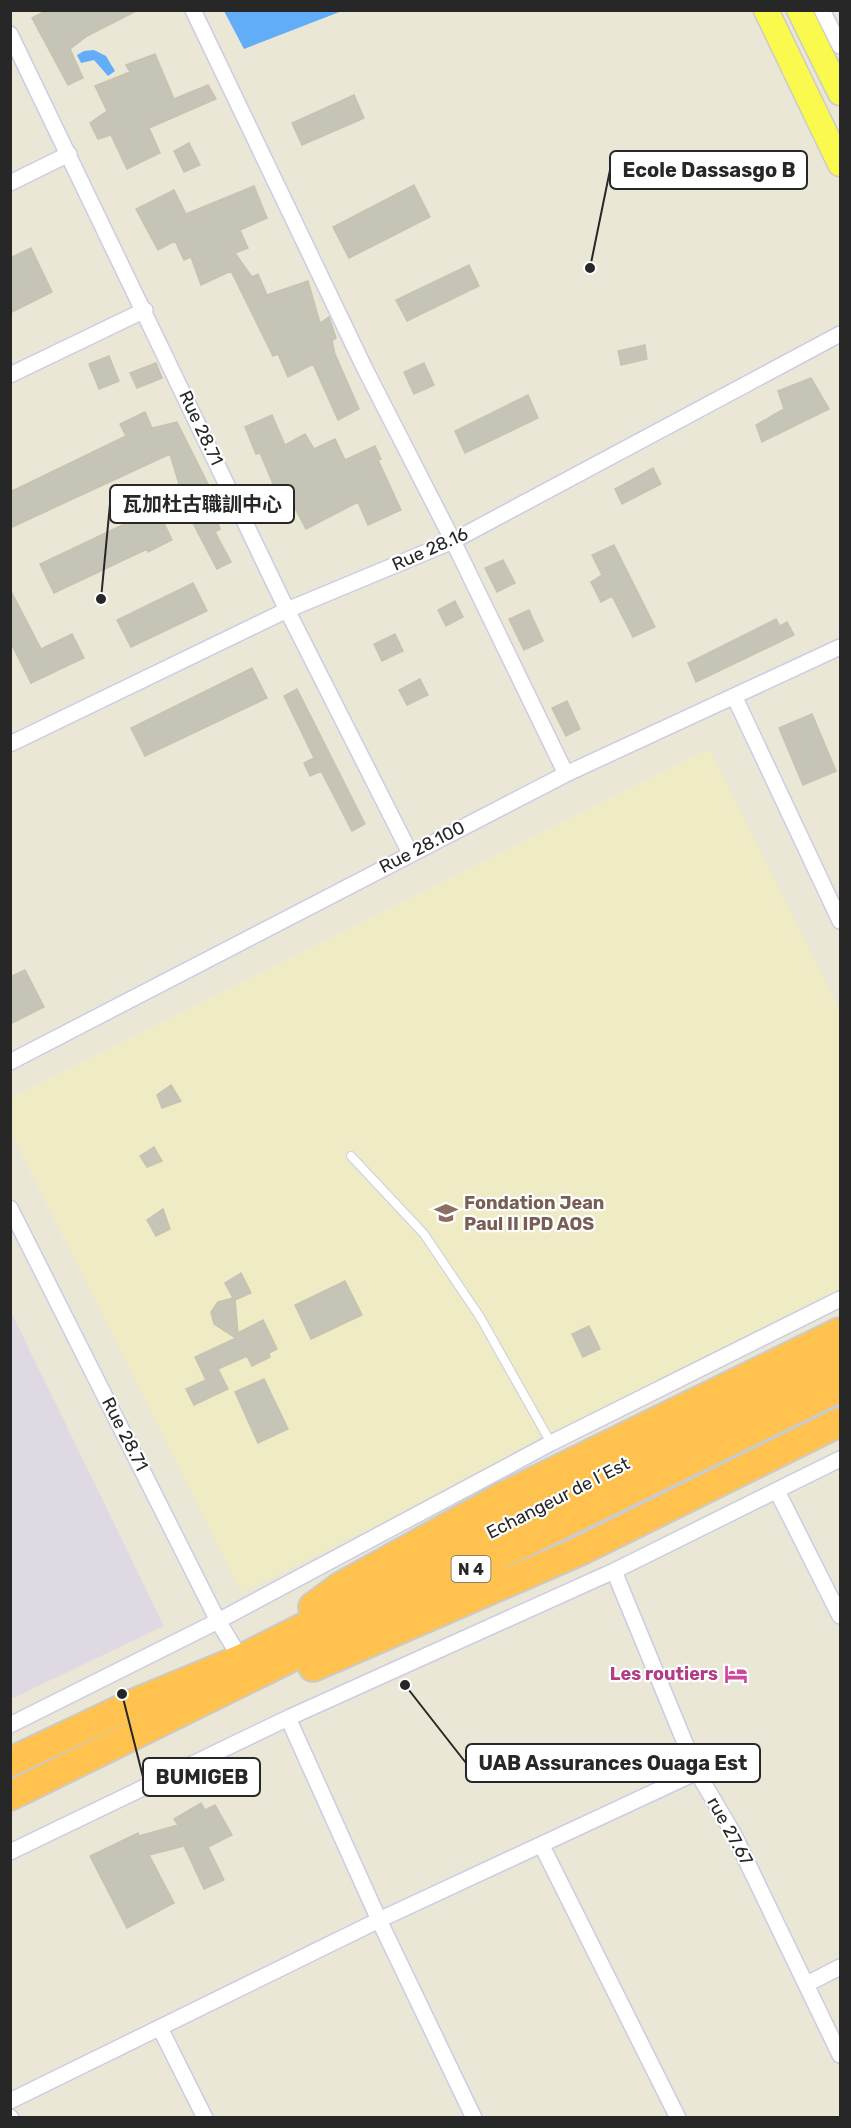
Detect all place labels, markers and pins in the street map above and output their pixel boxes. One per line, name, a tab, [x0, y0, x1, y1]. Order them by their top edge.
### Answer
callout: Ecole Dassasgo B	[610, 151, 807, 189]
callout: 瓦加杜古職訓中心	[110, 485, 294, 523]
place label: Fondation Jean Paul II IPD AOS	[464, 1192, 604, 1235]
school or university icon: Fondation Jean Paul II IPD AOS	[433, 1200, 459, 1226]
hotel icon: Les routiers	[723, 1661, 749, 1687]
place label: Les routiers	[610, 1663, 718, 1685]
callout: UAB Assurances Ouaga Est	[466, 1744, 760, 1782]
callout: BUMIGEB	[143, 1758, 260, 1796]

